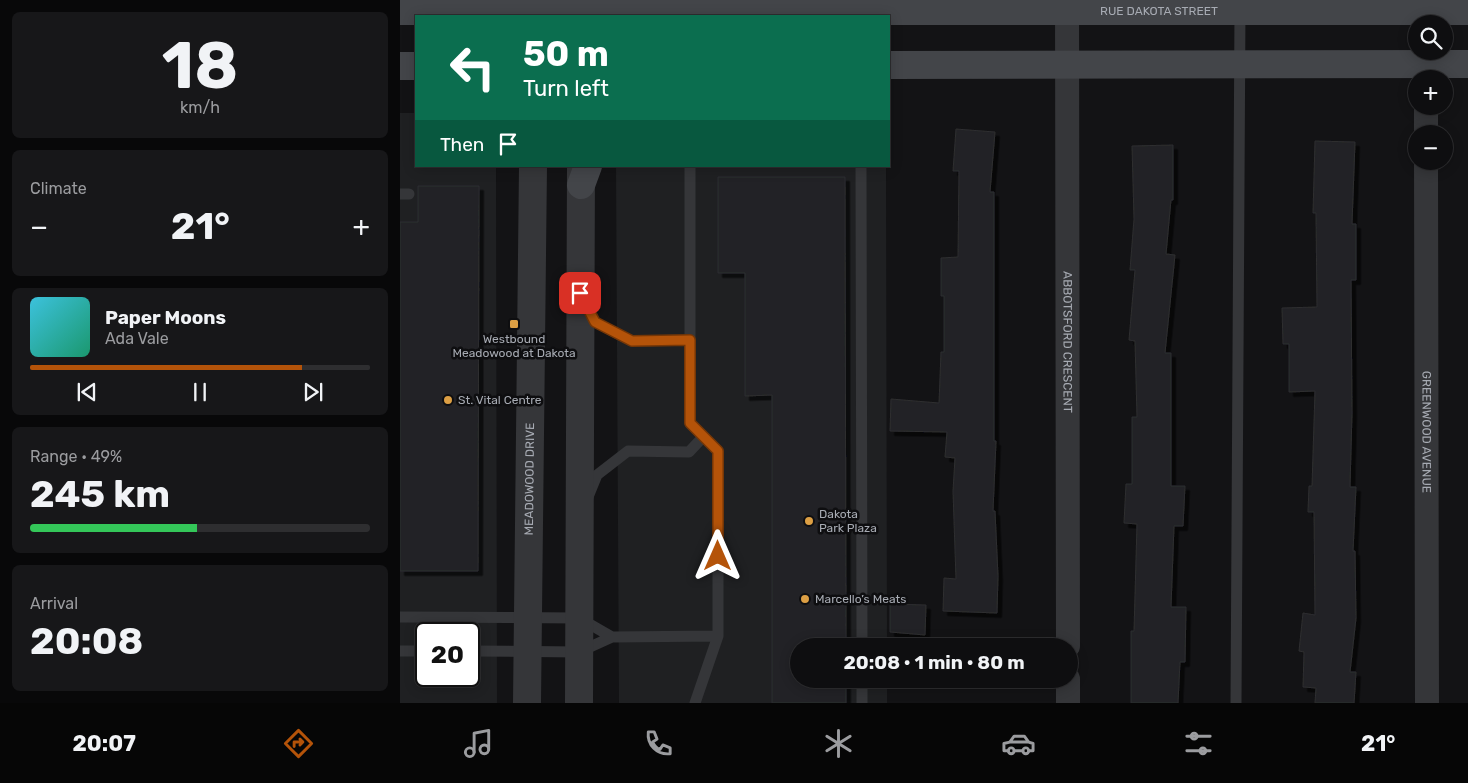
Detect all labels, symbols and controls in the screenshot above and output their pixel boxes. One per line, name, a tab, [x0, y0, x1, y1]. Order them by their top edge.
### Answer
street label: RUE DAKOTA STREET	[1100, 4, 1218, 18]
map controls	[1408, 15, 1453, 170]
button: search	[1408, 15, 1453, 60]
text: 18	[162, 27, 238, 104]
text: 50 m	[523, 33, 609, 75]
icon: left	[440, 35, 505, 100]
button: +	[1408, 70, 1453, 115]
text: Turn left	[523, 75, 609, 102]
text: km/h	[180, 98, 220, 117]
button: −	[1408, 125, 1453, 170]
icon: arrive	[494, 130, 522, 158]
text: Then	[440, 133, 484, 156]
text: Climate	[30, 179, 87, 198]
text: 21°	[171, 203, 230, 249]
text: −	[30, 210, 48, 243]
text: +	[353, 210, 370, 243]
street label: ABBOTSFORD CRESCENT	[1060, 271, 1075, 413]
pin	[559, 272, 601, 314]
icon: arrive	[566, 279, 594, 307]
text: Paper Moons	[105, 306, 226, 329]
marker: Westbound Meadowood at Dakota	[508, 318, 520, 330]
text: Ada Vale	[105, 329, 169, 348]
place label: Westbound Meadowood at Dakota	[452, 332, 576, 360]
street label: GREENWOOD AVENUE	[1419, 371, 1434, 493]
icon: previous	[73, 378, 101, 406]
icon: pause	[186, 378, 214, 406]
icon: next	[299, 378, 327, 406]
place label: St. Vital Centre	[458, 393, 542, 407]
marker: St. Vital Centre	[442, 394, 454, 406]
street label: MEADOWOOD DRIVE	[522, 423, 537, 535]
text: Range · 49%	[30, 447, 122, 466]
text: 245 km	[30, 471, 170, 517]
place label: Dakota Park Plaza	[819, 507, 877, 535]
marker: Dakota Park Plaza	[803, 515, 815, 527]
position arrow	[691, 529, 743, 581]
place label: Marcello’s Meats	[815, 592, 906, 606]
marker: Marcello’s Meats	[799, 593, 811, 605]
text: Arrival	[30, 594, 78, 613]
text: 20:08	[30, 618, 143, 664]
speed limit sign: 20	[415, 622, 480, 687]
text: 20:08 · 1 min · 80 m	[843, 651, 1025, 674]
icon: directions	[281, 726, 316, 761]
icon: music	[461, 726, 496, 761]
icon: phone	[641, 726, 676, 761]
icon: climate	[821, 726, 856, 761]
icon: car	[1001, 726, 1036, 761]
icon: filters	[1181, 726, 1216, 761]
text: 20:07	[73, 730, 136, 757]
text: 21°	[1361, 730, 1395, 757]

